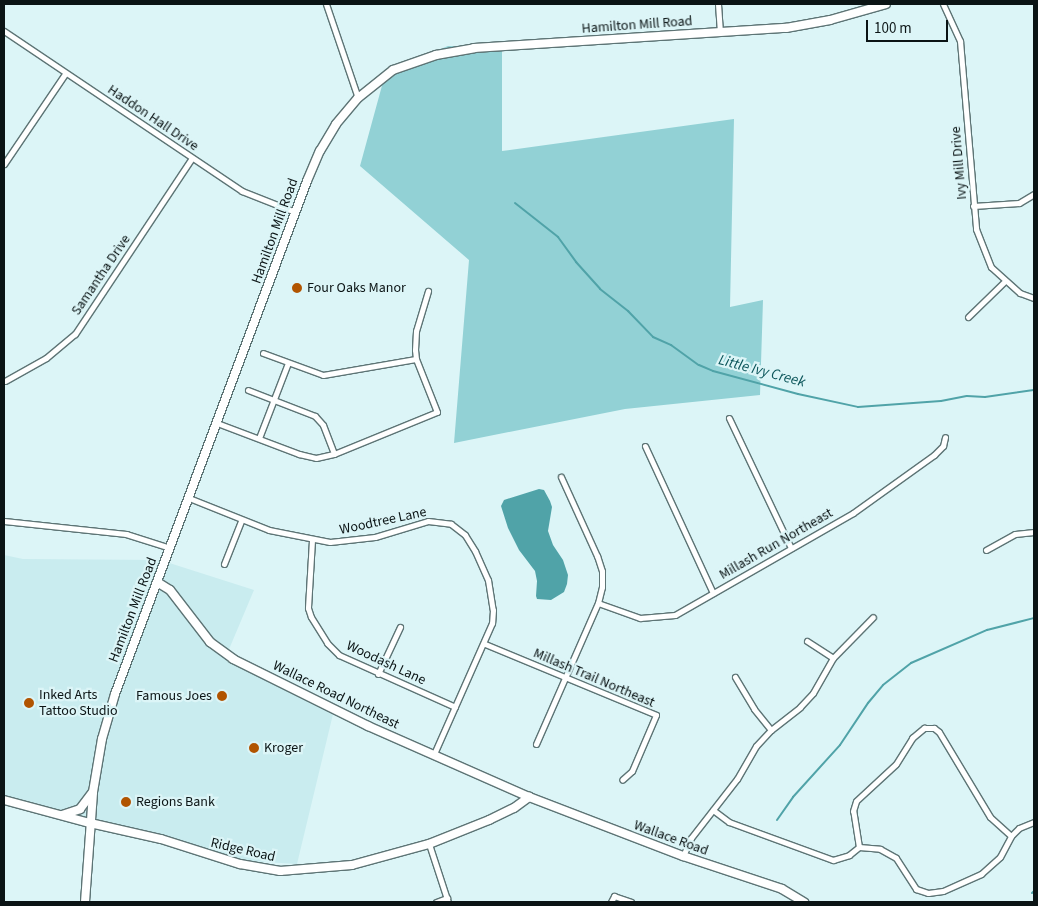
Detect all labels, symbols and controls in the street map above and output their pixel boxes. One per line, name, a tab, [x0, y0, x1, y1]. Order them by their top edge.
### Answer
scale bar	[868, 10, 950, 42]
street label: Hamilton Mill Road	[581, 13, 693, 37]
text: 100 m	[874, 18, 912, 39]
street label: Haddon Hall Drive	[104, 81, 202, 155]
street label: Ivy Mill Drive	[947, 126, 971, 200]
street label: Hamilton Mill Road	[248, 176, 302, 286]
street label: Samantha Drive	[68, 232, 134, 318]
place label: Four Oaks Manor	[307, 280, 406, 296]
marker: Four Oaks Manor	[291, 282, 303, 294]
water label: Little Ivy Creek	[717, 351, 807, 391]
street label: Woodtree Lane	[338, 504, 428, 538]
street label: Millash Run Northeast	[716, 505, 836, 583]
street label: Hamilton Mill Road	[105, 555, 161, 665]
street label: Woodash Lane	[344, 637, 428, 689]
street label: Millash Trail Northeast	[531, 645, 657, 711]
street label: Wallace Road Northeast	[270, 657, 402, 733]
place label: Inked Arts Tattoo Studio	[39, 687, 118, 720]
place label: Famous Joes	[136, 688, 212, 704]
marker: Famous Joes	[216, 690, 228, 702]
marker: Inked Arts Tattoo Studio	[23, 697, 35, 709]
place label: Kroger	[264, 740, 303, 756]
marker: Kroger	[248, 742, 260, 754]
place label: Regions Bank	[136, 794, 215, 810]
marker: Regions Bank	[120, 796, 132, 808]
street label: Wallace Road	[632, 817, 710, 859]
street label: Ridge Road	[209, 834, 277, 866]

